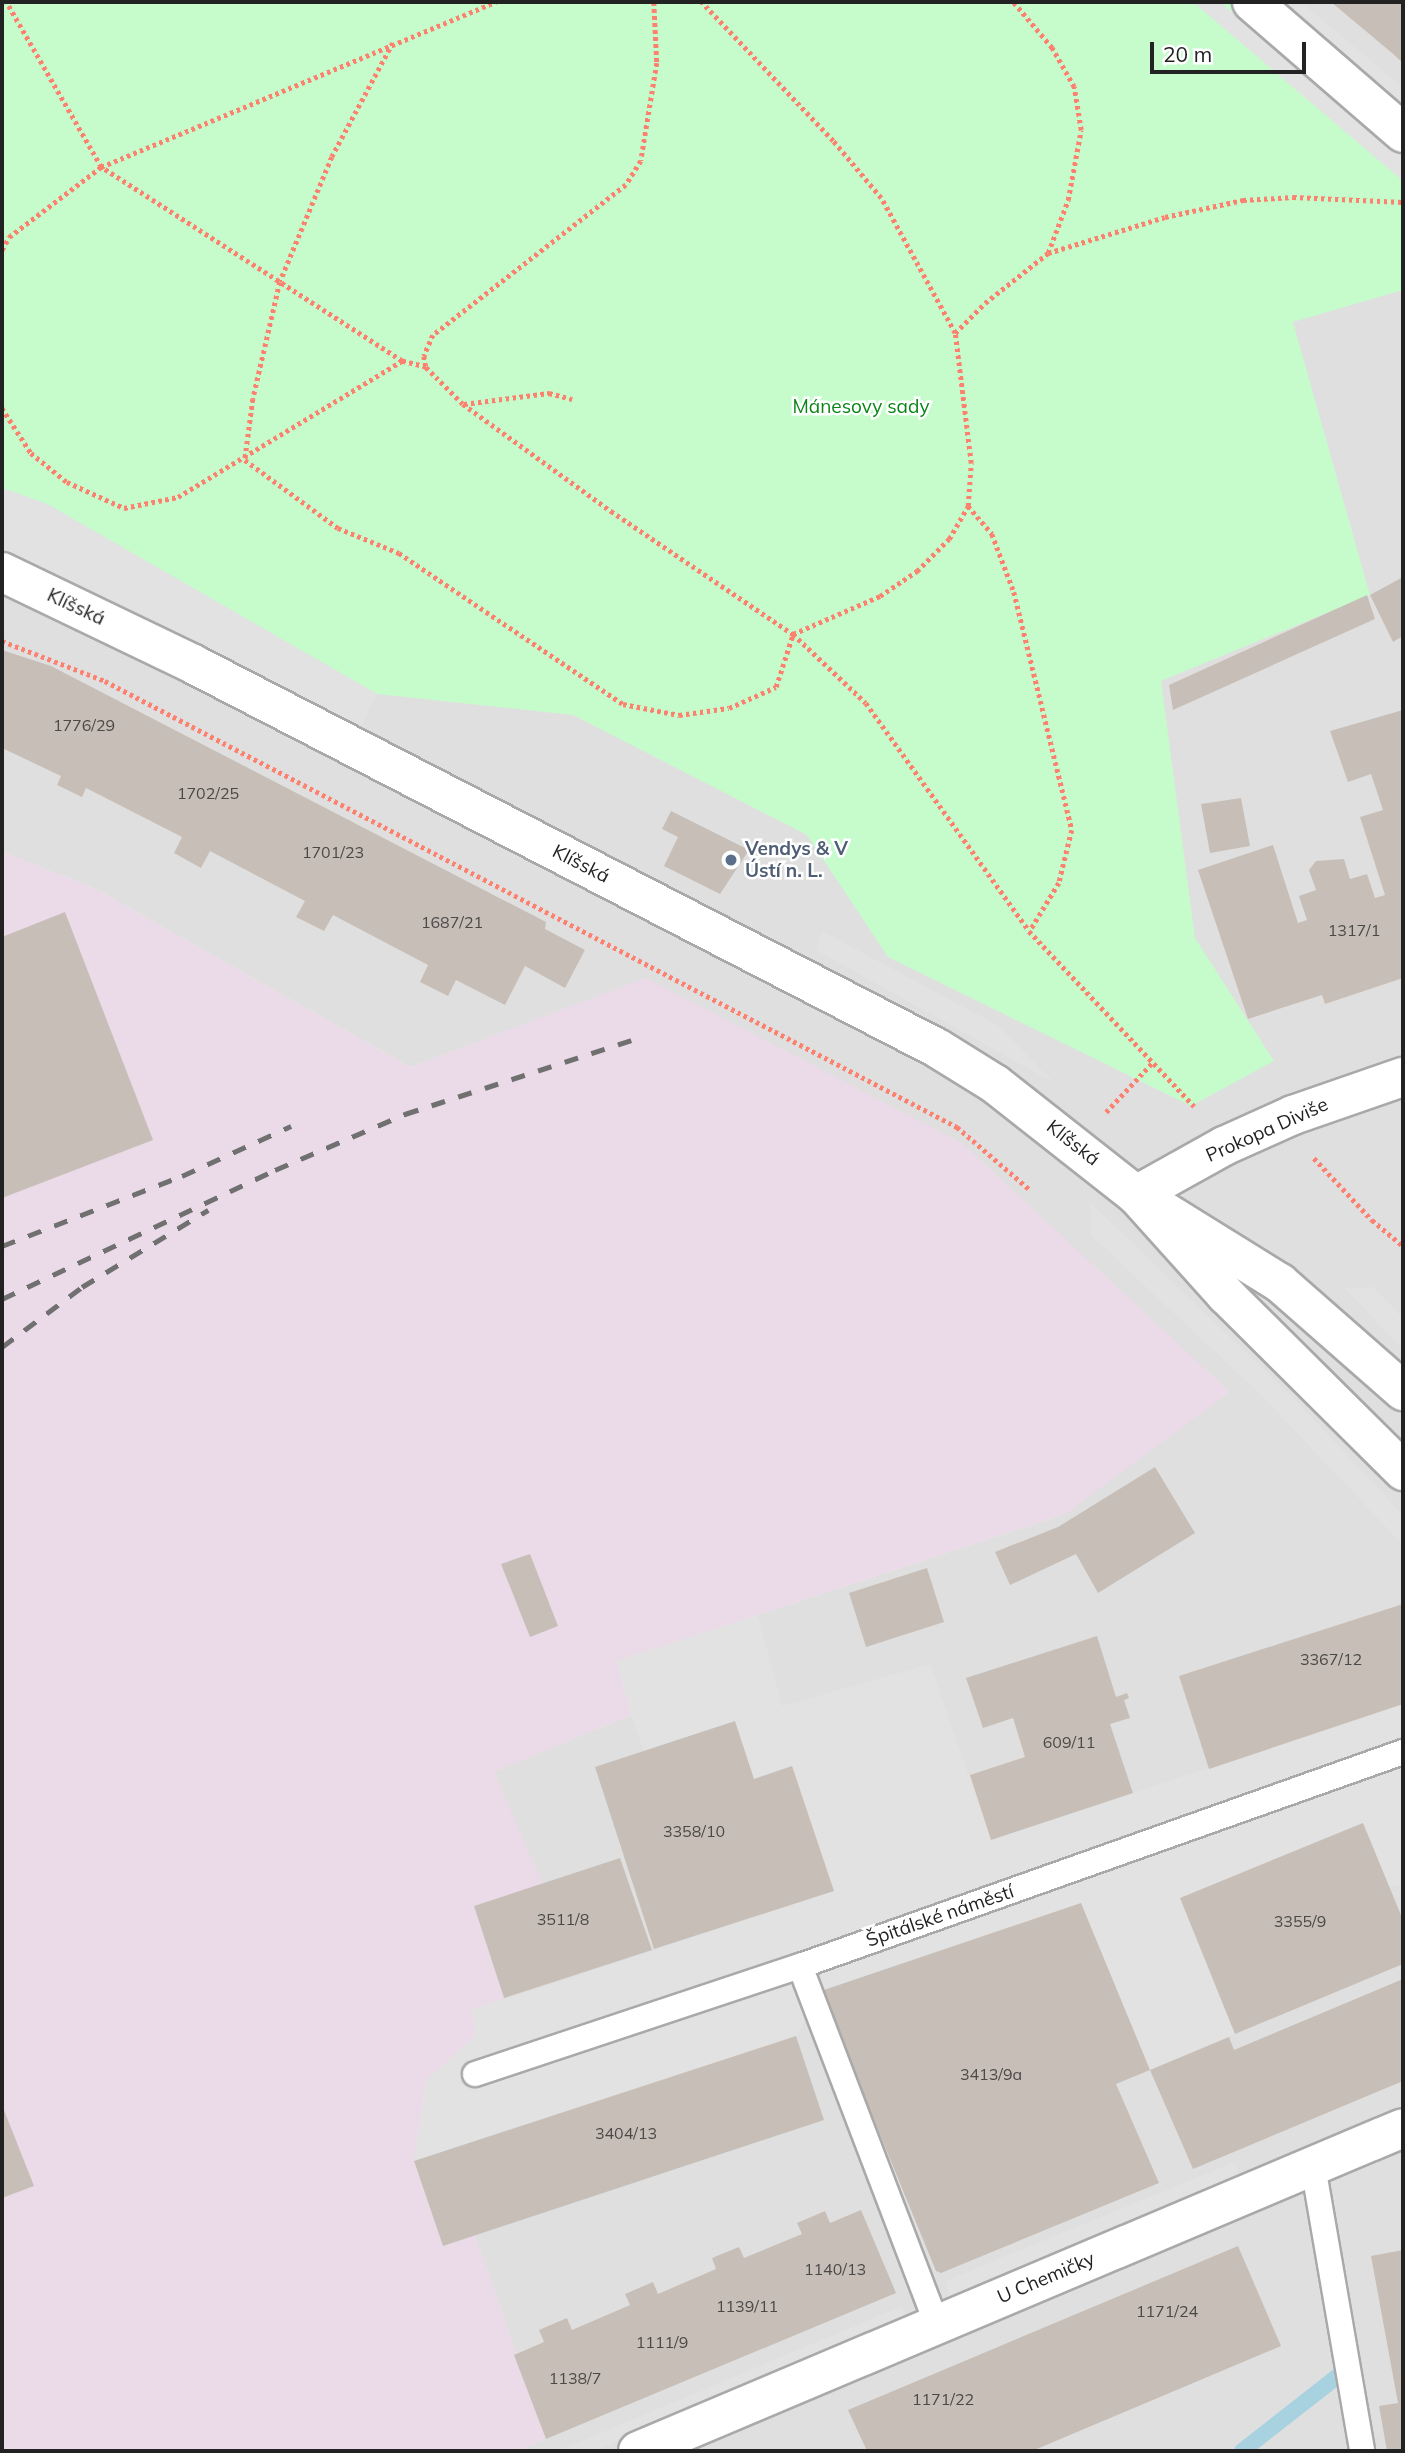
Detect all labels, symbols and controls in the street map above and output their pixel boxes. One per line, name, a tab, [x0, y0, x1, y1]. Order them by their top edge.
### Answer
scale bar	[1153, 28, 1309, 72]
text: 20 m	[1163, 41, 1212, 67]
park label: Mánesovy sady	[793, 396, 929, 418]
street label: Klíšská	[43, 584, 109, 630]
house number: 1776/29	[53, 715, 115, 735]
house number: 1702/25	[177, 783, 239, 803]
place label: Vendys & V Ústí n. L.	[745, 838, 848, 882]
street label: Klíšská	[549, 840, 613, 888]
house number: 1701/23	[302, 842, 364, 862]
marker: Vendys & V Ústí n. L.	[723, 852, 739, 868]
house number: 1687/21	[421, 912, 483, 932]
house number: 1317/1	[1328, 920, 1380, 940]
street label: Prokopa Diviše	[1203, 1093, 1331, 1167]
street label: Klíšská	[1042, 1115, 1104, 1171]
house number: 3367/12	[1300, 1649, 1362, 1669]
house number: 609/11	[1043, 1732, 1095, 1752]
house number: 3358/10	[663, 1821, 725, 1841]
street label: Špitálské náměstí	[863, 1880, 1017, 1952]
house number: 3511/8	[537, 1909, 589, 1929]
house number: 3355/9	[1274, 1911, 1326, 1931]
house number: 3413/9a	[960, 2064, 1022, 2084]
house number: 3404/13	[595, 2123, 657, 2143]
street label: U Chemičky	[994, 2247, 1098, 2309]
house number: 1140/13	[804, 2259, 866, 2279]
house number: 1139/11	[716, 2296, 778, 2316]
house number: 1171/24	[1136, 2301, 1198, 2321]
house number: 1111/9	[636, 2332, 688, 2352]
house number: 1138/7	[549, 2368, 601, 2388]
house number: 1171/22	[912, 2389, 974, 2409]

